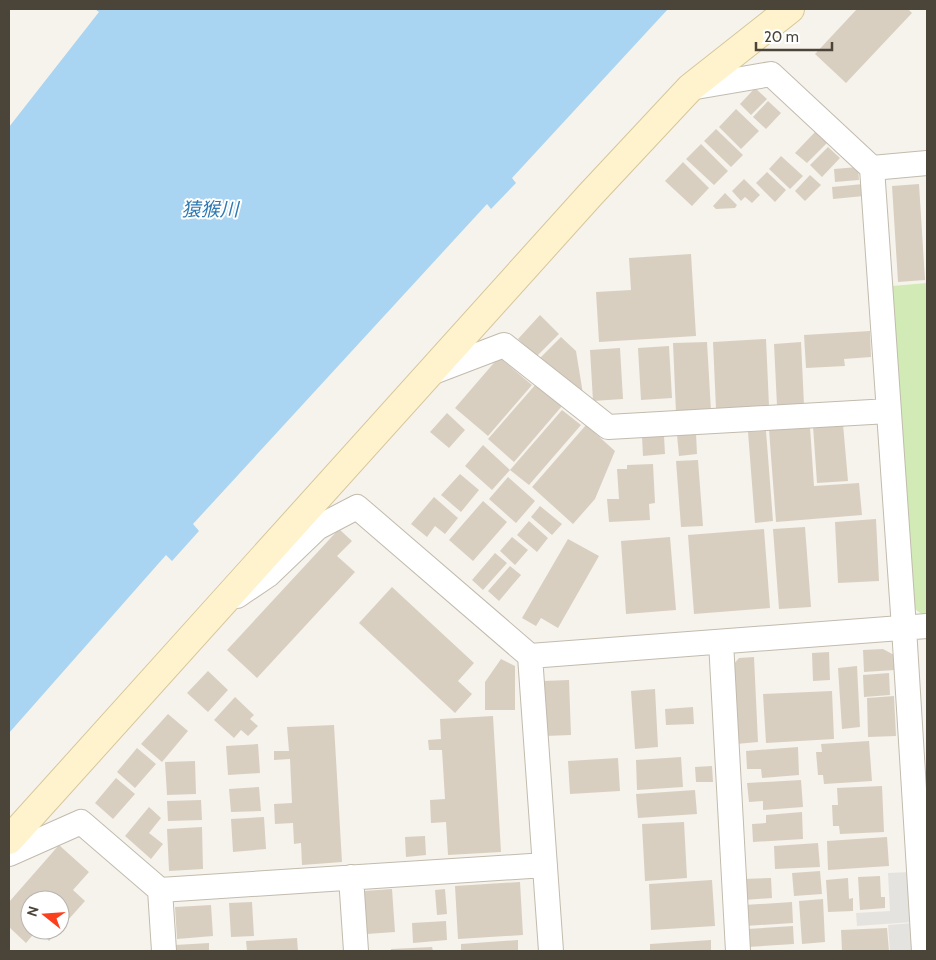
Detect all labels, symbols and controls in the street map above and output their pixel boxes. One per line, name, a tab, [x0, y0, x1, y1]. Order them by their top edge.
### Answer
scale bar	[756, 20, 832, 52]
text: 20 m	[764, 28, 799, 46]
water label: 猿猴川	[181, 198, 240, 221]
north arrow	[20, 890, 70, 940]
text: N	[23, 904, 43, 919]

